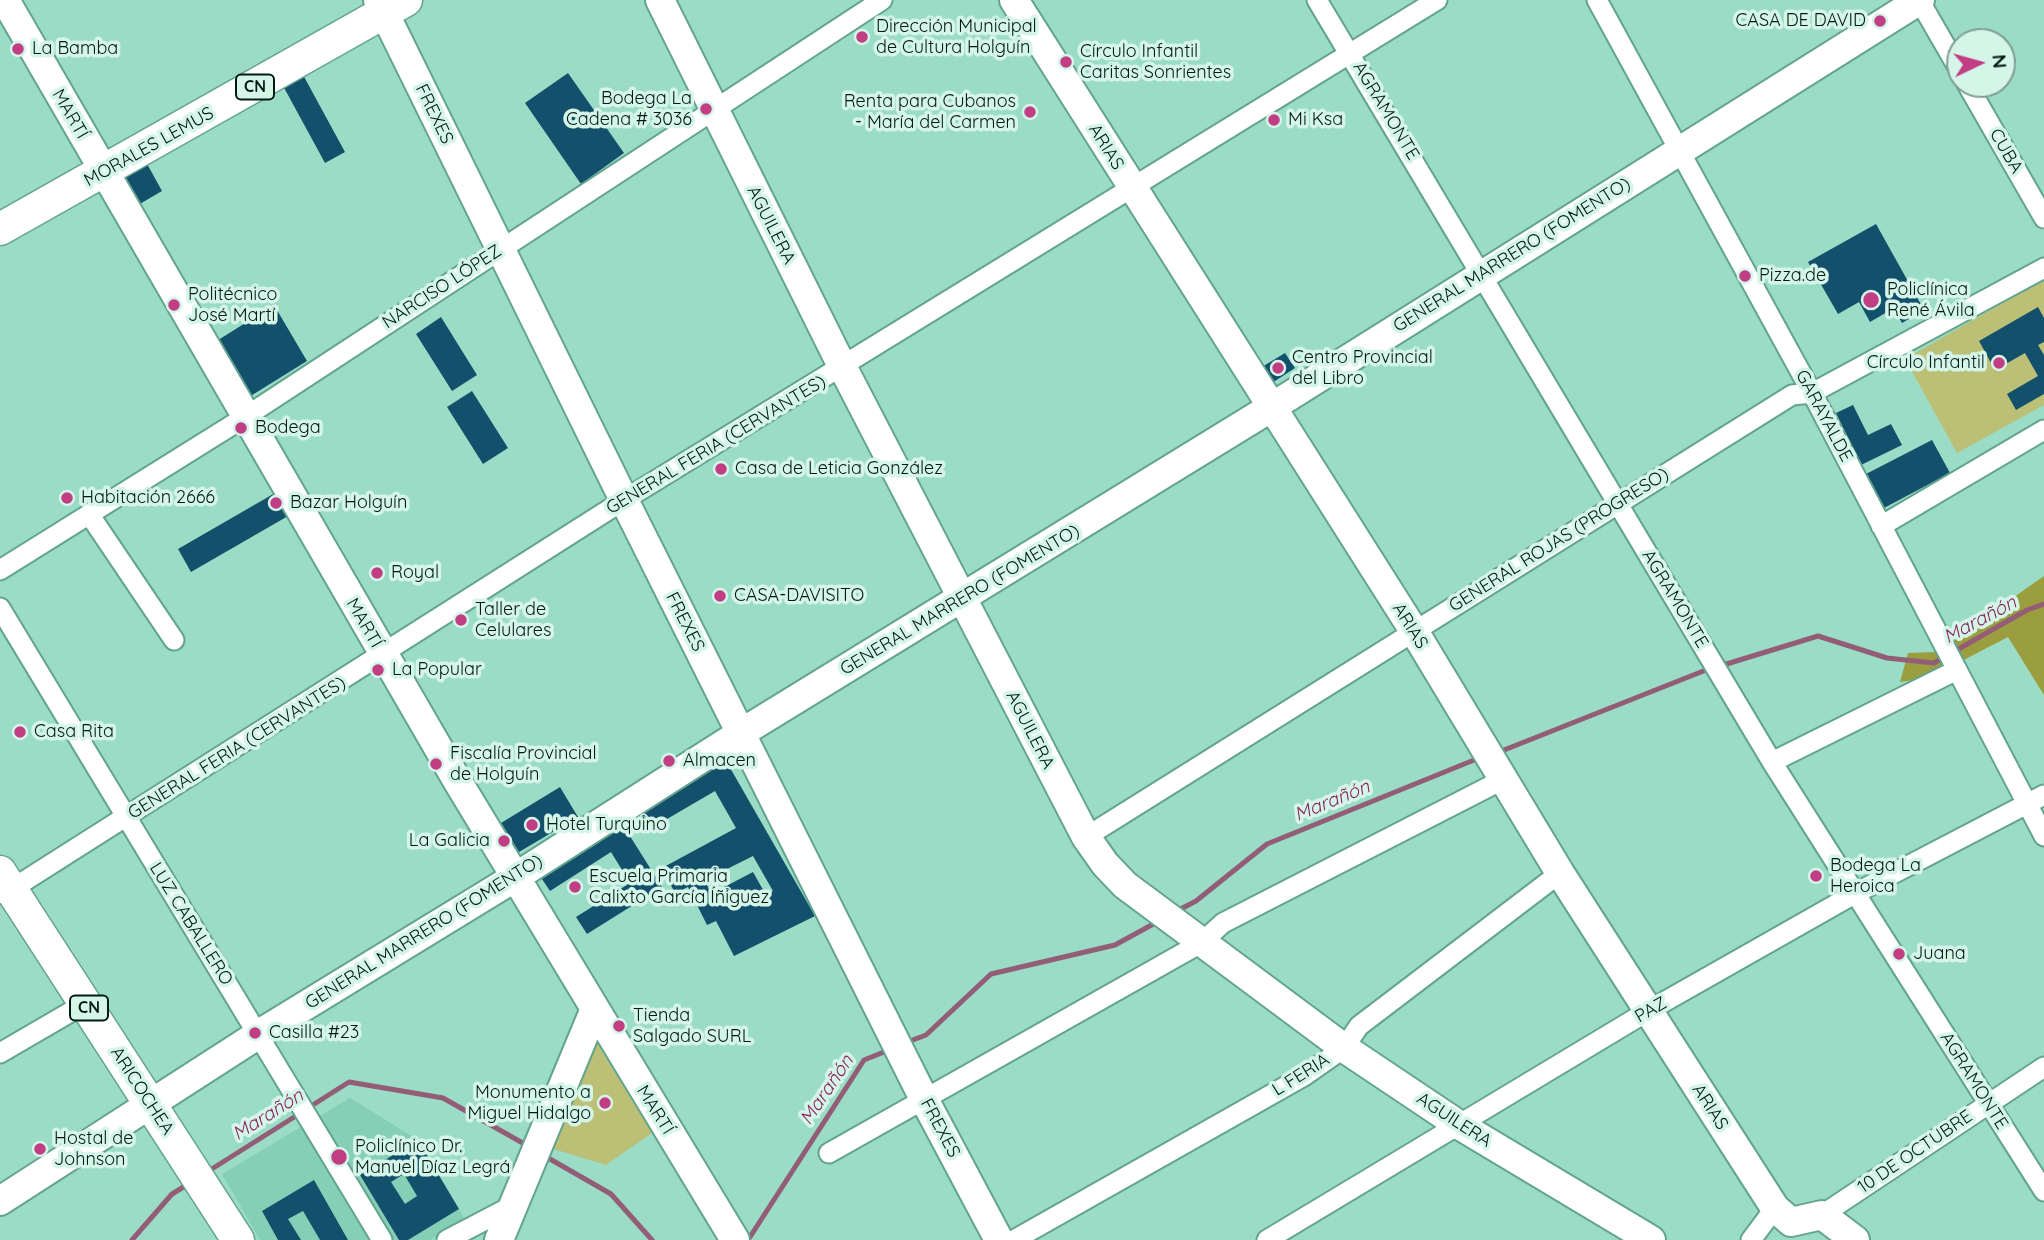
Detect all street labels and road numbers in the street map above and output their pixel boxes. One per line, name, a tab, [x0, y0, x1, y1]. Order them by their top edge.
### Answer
street label: AGRAMONTE	[1348, 58, 1424, 164]
road number: CN	[236, 74, 274, 100]
street label: FREXES	[410, 81, 458, 147]
street label: MARTÍ	[47, 85, 93, 143]
street label: MORALES LEMUS	[81, 102, 217, 192]
street label: ARIAS	[1084, 120, 1128, 174]
street label: CUBA	[1985, 125, 2027, 177]
street label: GENERAL MARRERO (FOMENTO)	[1389, 173, 1635, 337]
street label: AGUILERA	[742, 182, 800, 268]
street label: NARCISO LÓPEZ	[378, 240, 506, 334]
street label: GARAYALDE	[1791, 366, 1857, 466]
street label: GENERAL FERIA (CERVANTES)	[602, 371, 830, 519]
street label: GENERAL ROJAS (PROGRESO)	[1445, 463, 1673, 617]
street label: GENERAL MARRERO (FOMENTO)	[836, 520, 1084, 680]
street label: AGRAMONTE	[1637, 546, 1713, 652]
street label: FREXES	[661, 589, 709, 655]
street label: MARTÍ	[341, 594, 387, 652]
street label: ARIAS	[1388, 599, 1432, 653]
street label: GENERAL FERIA (CERVANTES)	[124, 672, 350, 824]
street label: AGUILERA	[1001, 687, 1059, 773]
street label: GENERAL MARRERO (FOMENTO)	[301, 850, 547, 1014]
street label: LUZ CABALLERO	[145, 859, 237, 989]
street label: PAZ	[1631, 992, 1671, 1028]
road number: CN	[70, 996, 108, 1020]
street label: AGRAMONTE	[1936, 1028, 2012, 1134]
street label: ARICOCHEA	[106, 1043, 178, 1139]
street label: L FERIA	[1269, 1049, 1333, 1101]
street label: ARIAS	[1687, 1080, 1733, 1134]
street label: MARTÍ	[632, 1082, 678, 1138]
street label: AGUILERA	[1413, 1088, 1495, 1152]
street label: FREXES	[916, 1095, 964, 1161]
street label: 10 DE OCTUBRE	[1854, 1106, 1976, 1198]

